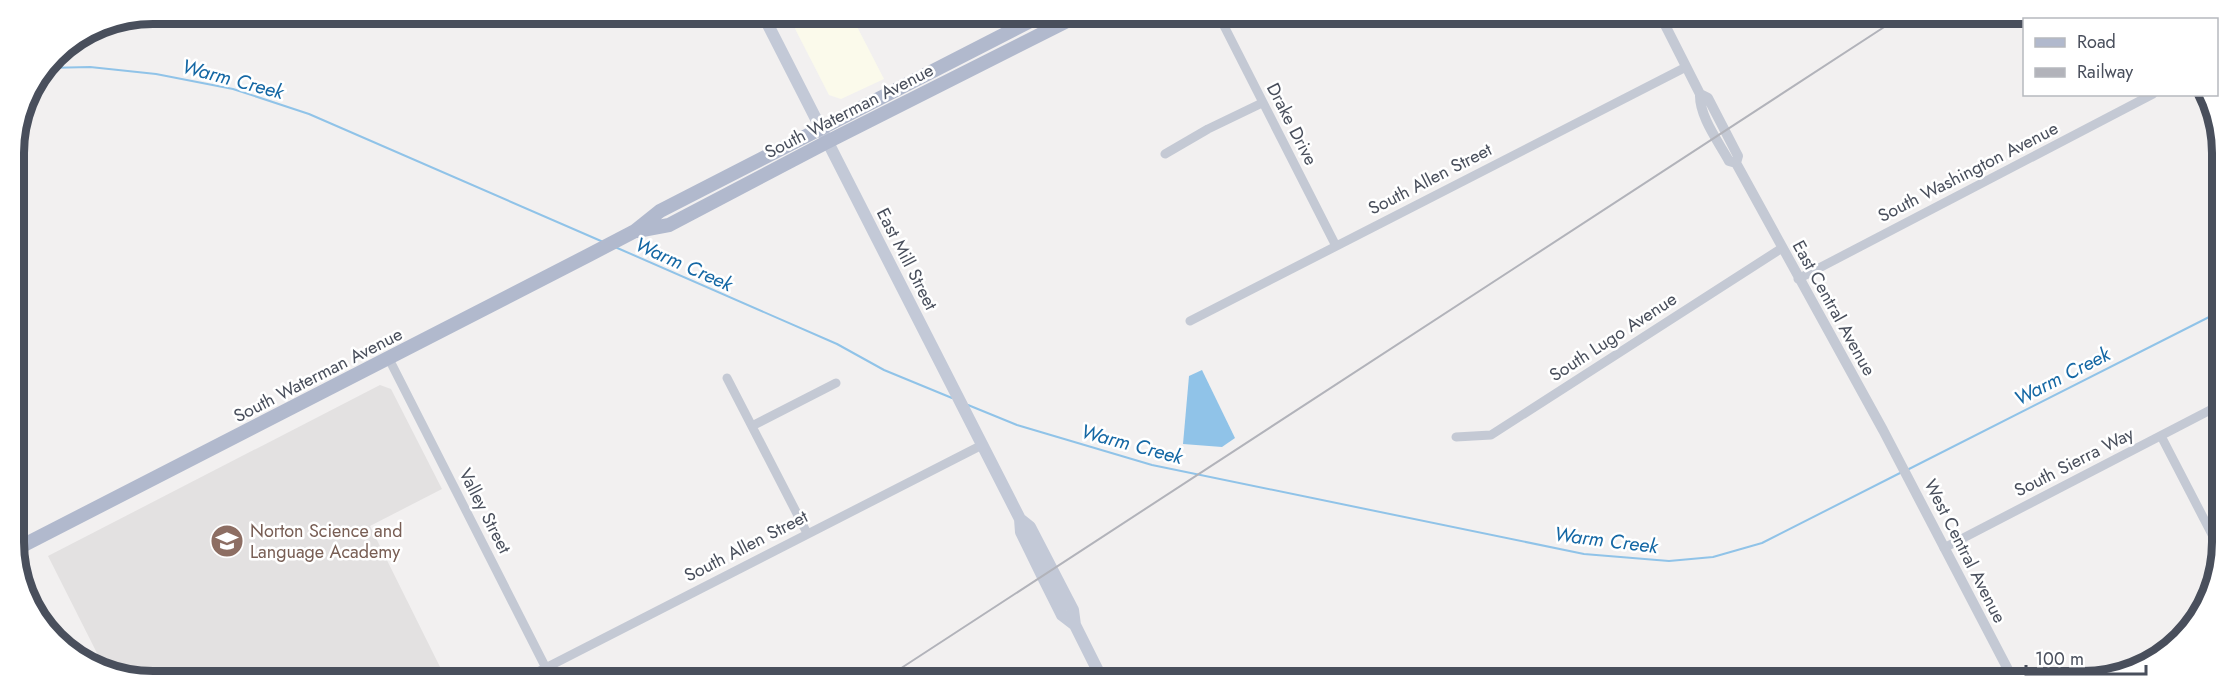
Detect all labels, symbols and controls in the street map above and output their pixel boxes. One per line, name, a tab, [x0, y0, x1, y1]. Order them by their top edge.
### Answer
legend	[2023, 18, 2218, 96]
text: Road	[2077, 29, 2116, 55]
water label: Warm Creek	[179, 52, 288, 107]
street label: South Waterman Avenue	[760, 57, 938, 165]
text: Railway	[2077, 59, 2133, 85]
street label: Drake Drive	[1260, 78, 1324, 170]
street label: South Washington Avenue	[1873, 115, 2063, 229]
street label: South Allen Street	[1364, 136, 1497, 221]
street label: East Mill Street	[870, 203, 944, 315]
water label: Warm Creek	[630, 230, 739, 300]
street label: East Central Avenue	[1786, 236, 1882, 380]
street label: South Lugo Avenue	[1544, 286, 1682, 388]
street label: South Waterman Avenue	[229, 321, 407, 429]
water label: Warm Creek	[2009, 339, 2117, 413]
water label: Warm Creek	[1078, 417, 1187, 472]
street label: South Sierra Way	[2010, 421, 2138, 503]
street label: Valley Street	[452, 464, 518, 559]
street label: West Central Avenue	[1917, 475, 2013, 627]
street label: South Allen Street	[680, 503, 813, 588]
place label: Norton Science and Language Academy	[250, 518, 402, 565]
water label: Warm Creek	[1552, 520, 1661, 561]
school or university icon: Norton Science and Language Academy	[209, 523, 245, 559]
scale bar	[2026, 638, 2146, 676]
text: 100 m	[2035, 646, 2084, 672]

